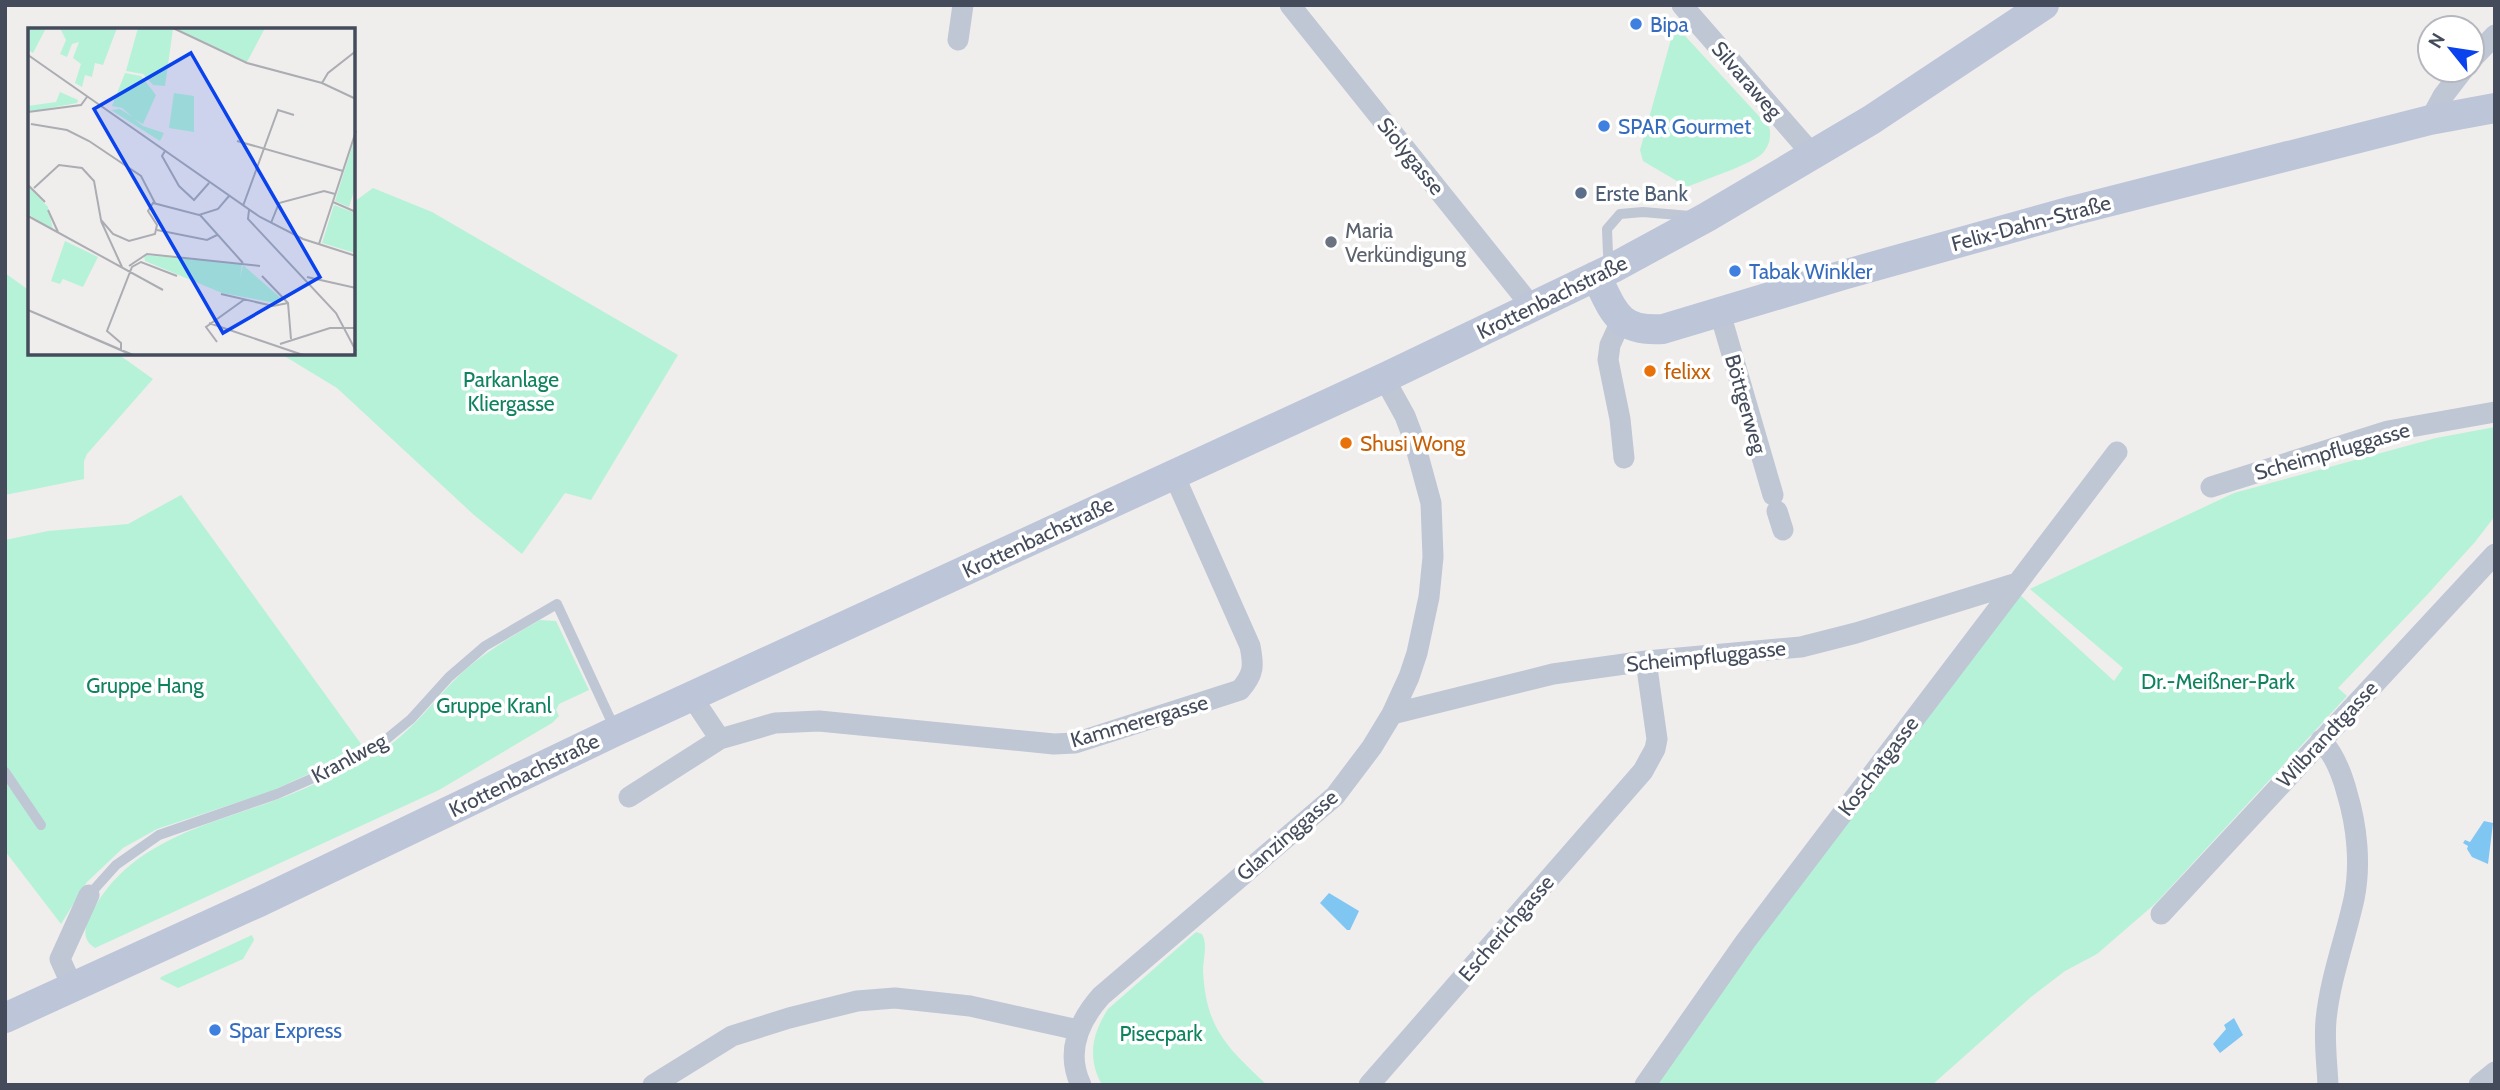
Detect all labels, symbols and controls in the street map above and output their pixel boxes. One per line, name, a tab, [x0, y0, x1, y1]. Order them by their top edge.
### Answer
place label: Bipa	[1650, 12, 1689, 37]
north arrow	[2416, 14, 2486, 84]
marker: Bipa	[1628, 16, 1644, 32]
inset map	[28, 28, 355, 355]
text: N	[2423, 29, 2450, 52]
street label: Silvaraweg	[1707, 36, 1788, 124]
street label: Siolygasse	[1372, 112, 1450, 200]
place label: SPAR Gourmet	[1618, 114, 1751, 139]
marker: SPAR Gourmet	[1596, 118, 1612, 134]
place label: Erste Bank	[1595, 181, 1689, 206]
marker: Erste Bank	[1573, 185, 1589, 201]
street label: Felix-Dahn-Straße	[1948, 190, 2114, 256]
place label: Maria Verkündigung	[1345, 218, 1466, 267]
marker: Maria Verkündigung	[1323, 234, 1339, 250]
street label: Krottenbachstraße	[1473, 250, 1631, 344]
place label: Tabak Winkler	[1749, 259, 1873, 284]
marker: Tabak Winkler	[1727, 263, 1743, 279]
street label: Böttgerweg	[1720, 351, 1772, 457]
place label: felixx	[1664, 359, 1711, 384]
marker: felixx	[1642, 363, 1658, 379]
park label: Parkanlage Kliergasse	[463, 367, 559, 416]
street label: Scheimpfluggasse	[2251, 417, 2413, 485]
place label: Shusi Wong	[1360, 431, 1466, 456]
marker: Shusi Wong	[1338, 435, 1354, 451]
street label: Krottenbachstraße	[958, 491, 1118, 583]
street label: Scheimpfluggasse	[1625, 635, 1787, 677]
park label: Dr.-Meißner-Park	[2141, 669, 2296, 694]
park label: Gruppe Hang	[86, 673, 204, 698]
street label: Wilbrandtgasse	[2271, 675, 2383, 792]
street label: Kammerergasse	[1067, 689, 1211, 753]
park label: Gruppe Kranl	[436, 693, 552, 718]
street label: Koschatgasse	[1833, 711, 1924, 821]
street label: Kranlweg	[307, 728, 391, 788]
street label: Krottenbachstraße	[445, 728, 603, 822]
street label: Glanzinggasse	[1231, 784, 1343, 886]
street label: Escherichgasse	[1453, 870, 1559, 986]
place label: Spar Express	[229, 1018, 342, 1043]
park label: Pisecpark	[1119, 1021, 1203, 1046]
marker: Spar Express	[207, 1022, 223, 1038]

